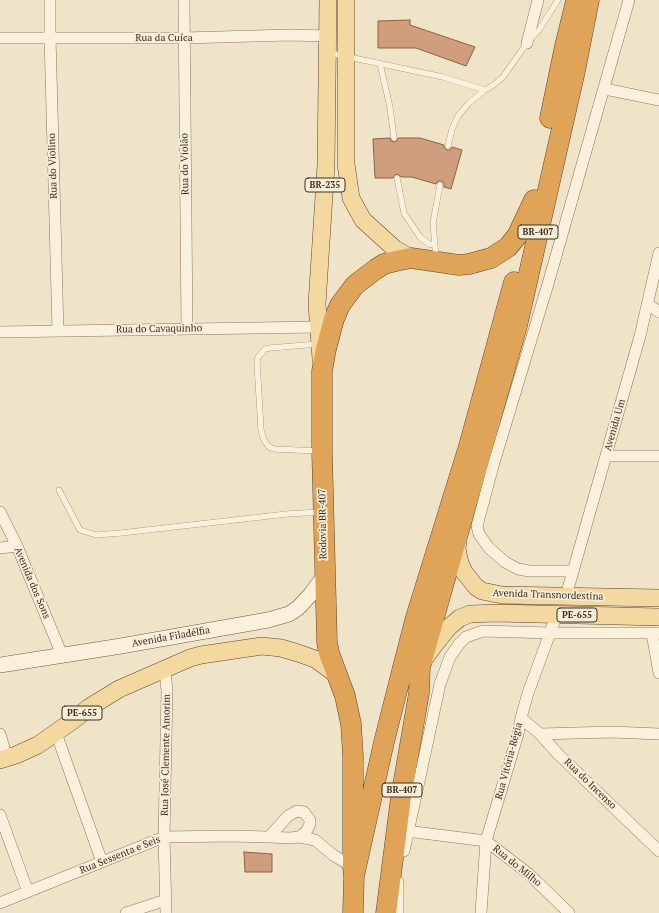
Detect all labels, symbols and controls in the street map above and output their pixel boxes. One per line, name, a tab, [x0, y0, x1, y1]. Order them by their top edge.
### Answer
street label: Rua da Cuíca	[135, 32, 193, 44]
street label: Rua do Violino	[46, 133, 60, 199]
street label: Rua do Violão	[178, 133, 192, 195]
road number: BR-235	[305, 178, 345, 192]
road number: BR-407	[518, 225, 558, 239]
street label: Rua do Cavaquinho	[116, 322, 202, 336]
street label: Avenida Um	[602, 398, 628, 452]
street label: Rodovia BR-407	[316, 489, 330, 559]
street label: Avenida dos Sons	[11, 545, 53, 621]
street label: Avenida Transnordestina	[492, 587, 604, 603]
road number: PE-655	[557, 608, 597, 622]
street label: Avenida Filadélfia	[131, 624, 211, 650]
street label: Rua José Clemente Amorim	[159, 694, 173, 816]
road number: PE-655	[62, 706, 102, 720]
street label: Rua Vitória-Régia	[493, 721, 525, 801]
street label: Rua do Incenso	[561, 756, 619, 812]
road number: BR-407	[382, 783, 422, 797]
street label: Rua Sessenta e Seis	[78, 833, 162, 877]
street label: Rua do Milho	[490, 843, 544, 889]

